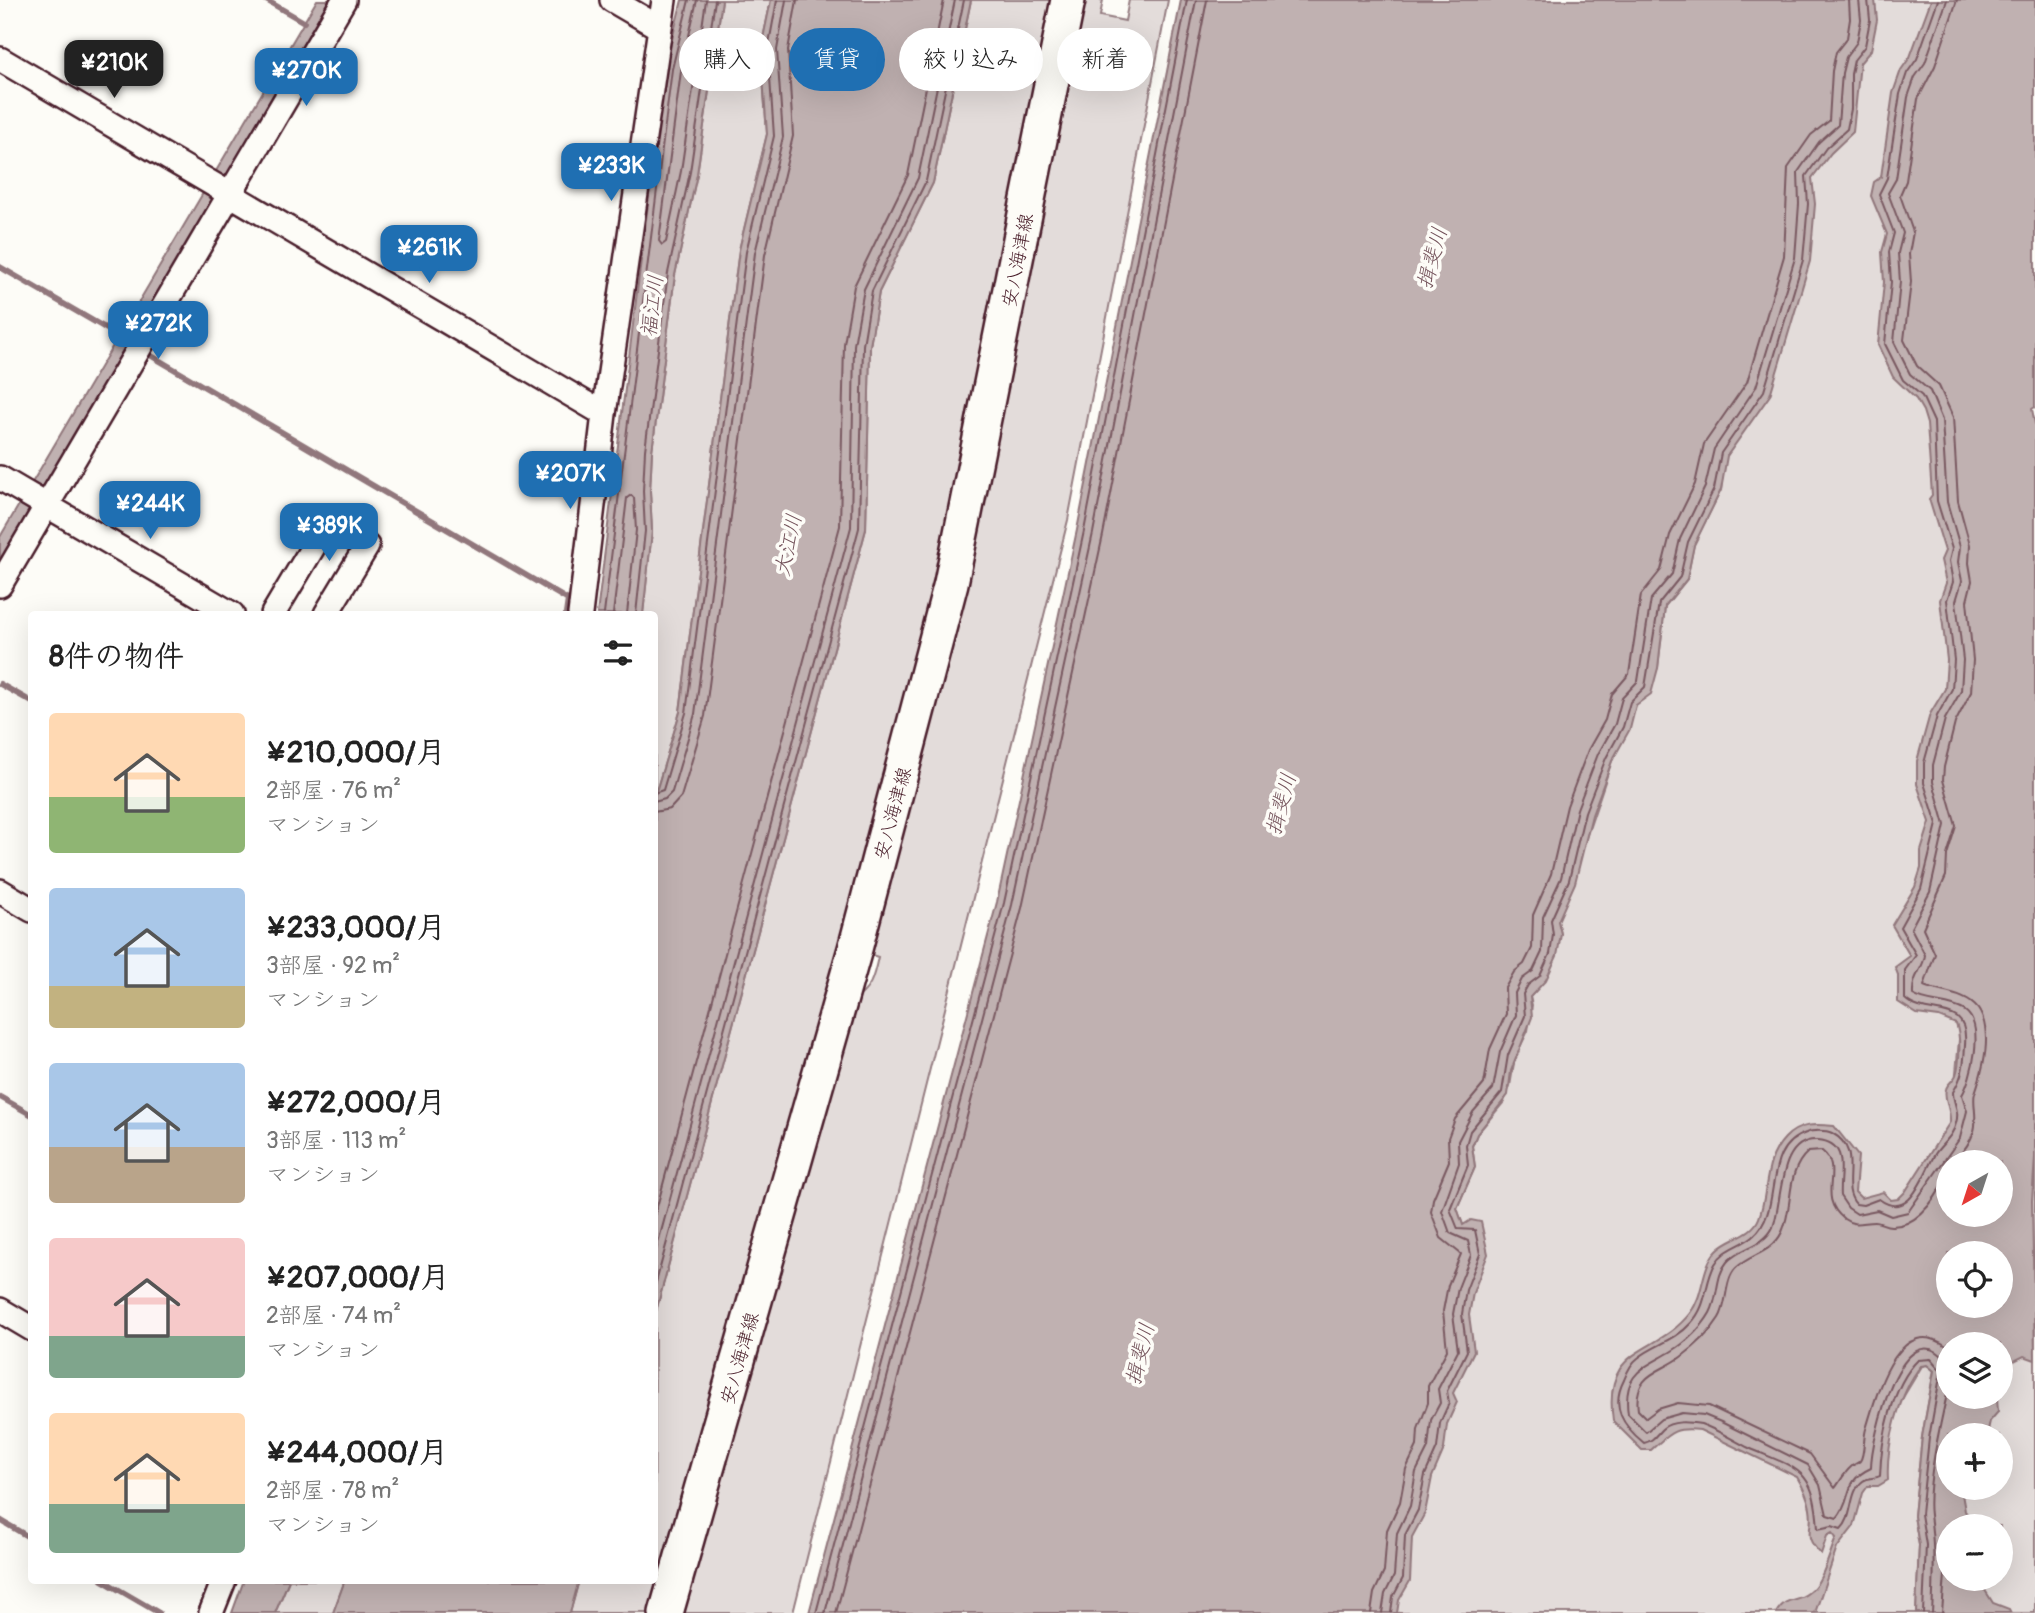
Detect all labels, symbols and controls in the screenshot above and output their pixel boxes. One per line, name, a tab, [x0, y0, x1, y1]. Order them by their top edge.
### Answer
chip: 購入	[679, 28, 775, 91]
chip: 賃貸	[789, 28, 885, 91]
chip: 絞り込み	[899, 28, 1043, 91]
chip: 新着	[1057, 28, 1153, 91]
pin: ¥210K	[65, 41, 163, 100]
text: ¥210K	[80, 48, 148, 77]
pin: ¥270K	[257, 48, 355, 108]
text: ¥270K	[271, 56, 341, 85]
pin: ¥233K	[562, 144, 660, 203]
text: ¥233K	[577, 151, 645, 180]
street label: 安八海津線	[997, 211, 1039, 309]
water label: 揖斐川	[1411, 224, 1454, 292]
pin: ¥261K	[380, 226, 478, 285]
text: ¥261K	[396, 233, 462, 262]
water label: 福江川	[635, 273, 670, 339]
pin: ¥272K	[109, 302, 207, 361]
text: ¥272K	[124, 309, 192, 338]
pin: ¥207K	[521, 452, 619, 511]
text: ¥207K	[535, 459, 605, 488]
pin: ¥244K	[101, 482, 199, 541]
text: ¥244K	[115, 489, 185, 518]
pin: ¥389K	[280, 504, 378, 563]
text: ¥389K	[296, 511, 362, 540]
water label: 大江川	[769, 511, 808, 579]
icon: filters	[599, 634, 637, 672]
text: 8件の物件	[49, 638, 184, 675]
text: ¥210,000/月	[266, 734, 446, 771]
icon: home	[105, 741, 189, 825]
street label: 安八海津線	[869, 764, 917, 862]
water label: 揖斐川	[1260, 770, 1303, 838]
text: 2部屋 · 76 m²	[266, 776, 401, 805]
text: マンション	[266, 810, 380, 839]
text: ¥233,000/月	[266, 909, 446, 946]
icon: home	[105, 916, 189, 1000]
text: 3部屋 · 92 m²	[266, 951, 400, 980]
text: マンション	[266, 985, 380, 1014]
text: ¥272,000/月	[266, 1084, 446, 1121]
icon: home	[105, 1091, 189, 1175]
text: 3部屋 · 113 m²	[266, 1126, 406, 1155]
north arrow	[1936, 1150, 2012, 1227]
map controls	[1936, 1150, 2013, 1591]
text: マンション	[266, 1160, 380, 1189]
button: locate	[1936, 1241, 2013, 1318]
text: ¥207,000/月	[266, 1259, 450, 1296]
icon: home	[105, 1266, 189, 1350]
text: 2部屋 · 74 m²	[266, 1301, 401, 1330]
street label: 安八海津線	[715, 1309, 765, 1407]
water label: 揖斐川	[1120, 1320, 1161, 1388]
button: layers	[1936, 1332, 2013, 1409]
text: マンション	[266, 1335, 380, 1364]
button: +	[1936, 1423, 2013, 1500]
text: ¥244,000/月	[266, 1434, 448, 1471]
icon: home	[105, 1441, 189, 1525]
text: 2部屋 · 78 m²	[266, 1476, 399, 1505]
text: マンション	[266, 1510, 380, 1539]
button: −	[1936, 1514, 2013, 1591]

